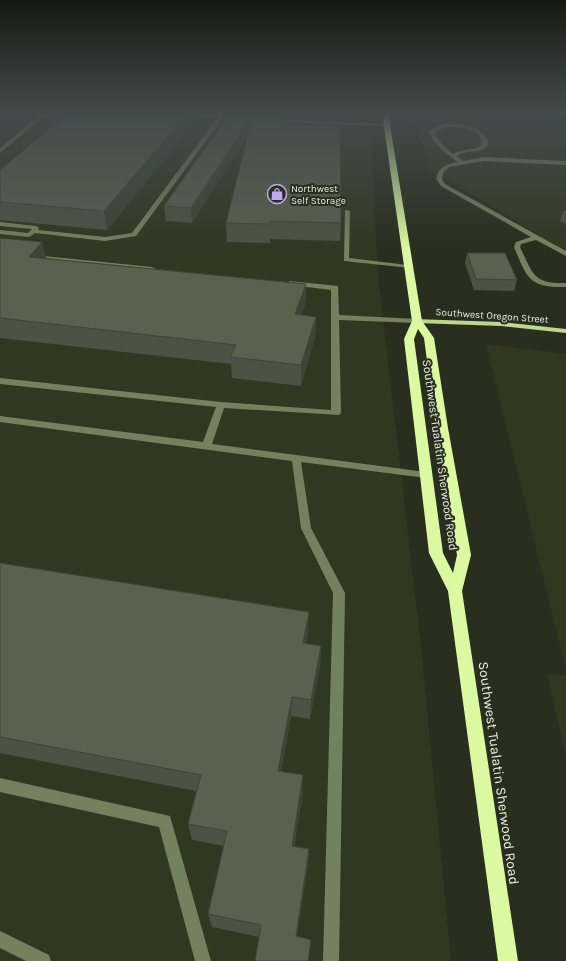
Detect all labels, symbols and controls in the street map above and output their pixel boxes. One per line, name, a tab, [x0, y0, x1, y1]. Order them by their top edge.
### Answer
shop icon: Northwest Self Storage	[266, 183, 288, 205]
place label: Northwest Self Storage	[291, 183, 346, 207]
street label: Southwest Oregon Street	[435, 306, 549, 326]
street label: Southwest Tualatin Sherwood Road	[420, 358, 460, 552]
street label: Southwest Tualatin Sherwood Road	[474, 660, 523, 886]

